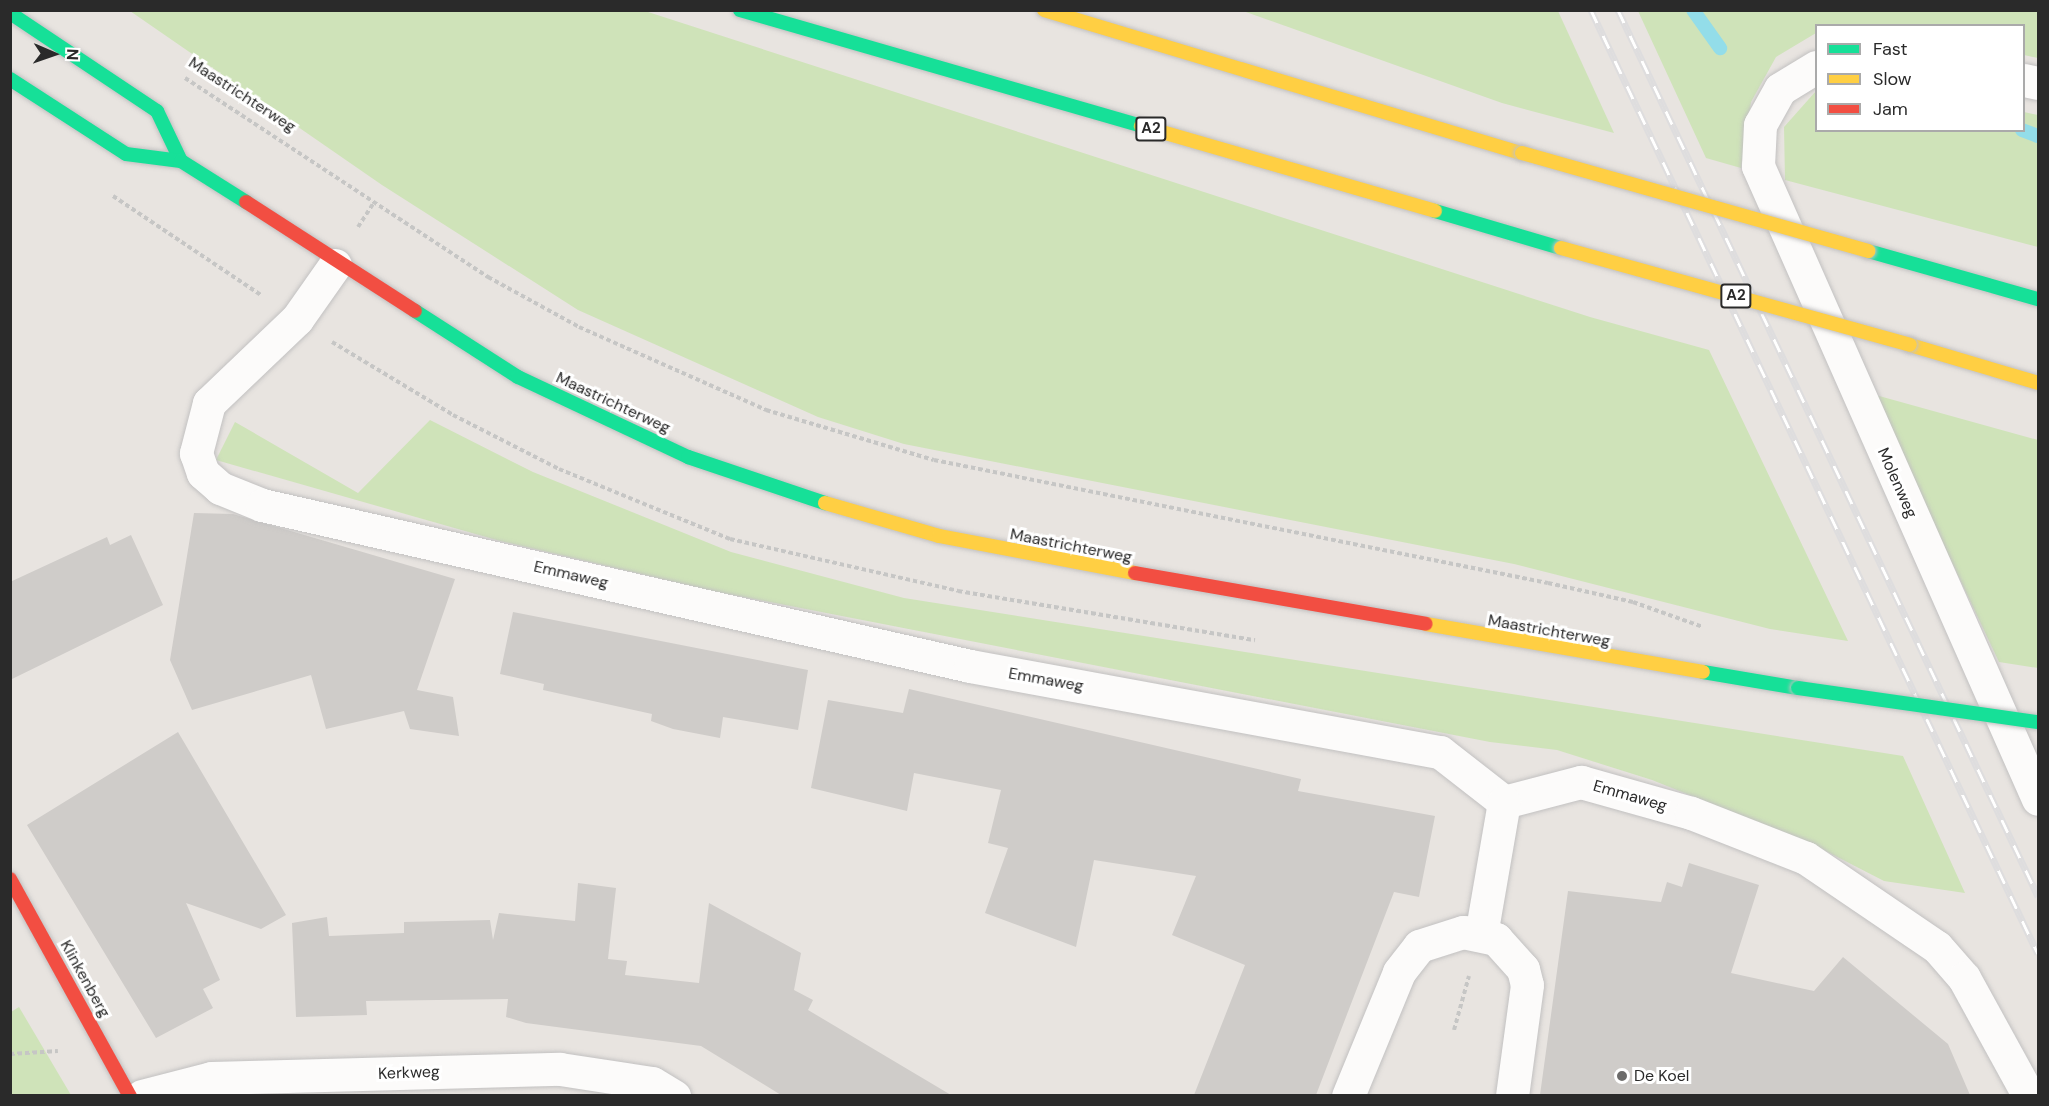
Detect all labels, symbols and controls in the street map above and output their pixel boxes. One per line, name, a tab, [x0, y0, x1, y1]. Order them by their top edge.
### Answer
north arrow	[24, 24, 84, 84]
legend	[1815, 24, 2025, 132]
text: Fast	[1873, 37, 1908, 61]
text: N	[62, 48, 83, 61]
street label: Maastrichterweg	[185, 53, 299, 137]
text: Slow	[1873, 67, 1912, 91]
text: Jam	[1873, 97, 1908, 121]
road number: A2	[1134, 117, 1168, 141]
road number: A2	[1720, 284, 1752, 308]
street label: Maastrichterweg	[553, 368, 673, 438]
street label: Molenweg	[1873, 445, 1921, 521]
street label: Maastrichterweg	[1008, 525, 1134, 567]
street label: Emmaweg	[532, 557, 610, 593]
street label: Maastrichterweg	[1486, 611, 1612, 651]
street label: Emmaweg	[1007, 664, 1085, 696]
street label: Emmaweg	[1591, 776, 1669, 816]
street label: Klinkenberg	[56, 937, 114, 1021]
street label: Kerkweg	[378, 1062, 440, 1084]
place label: De Koel	[1634, 1066, 1689, 1086]
marker: De Koel	[1615, 1069, 1629, 1083]

